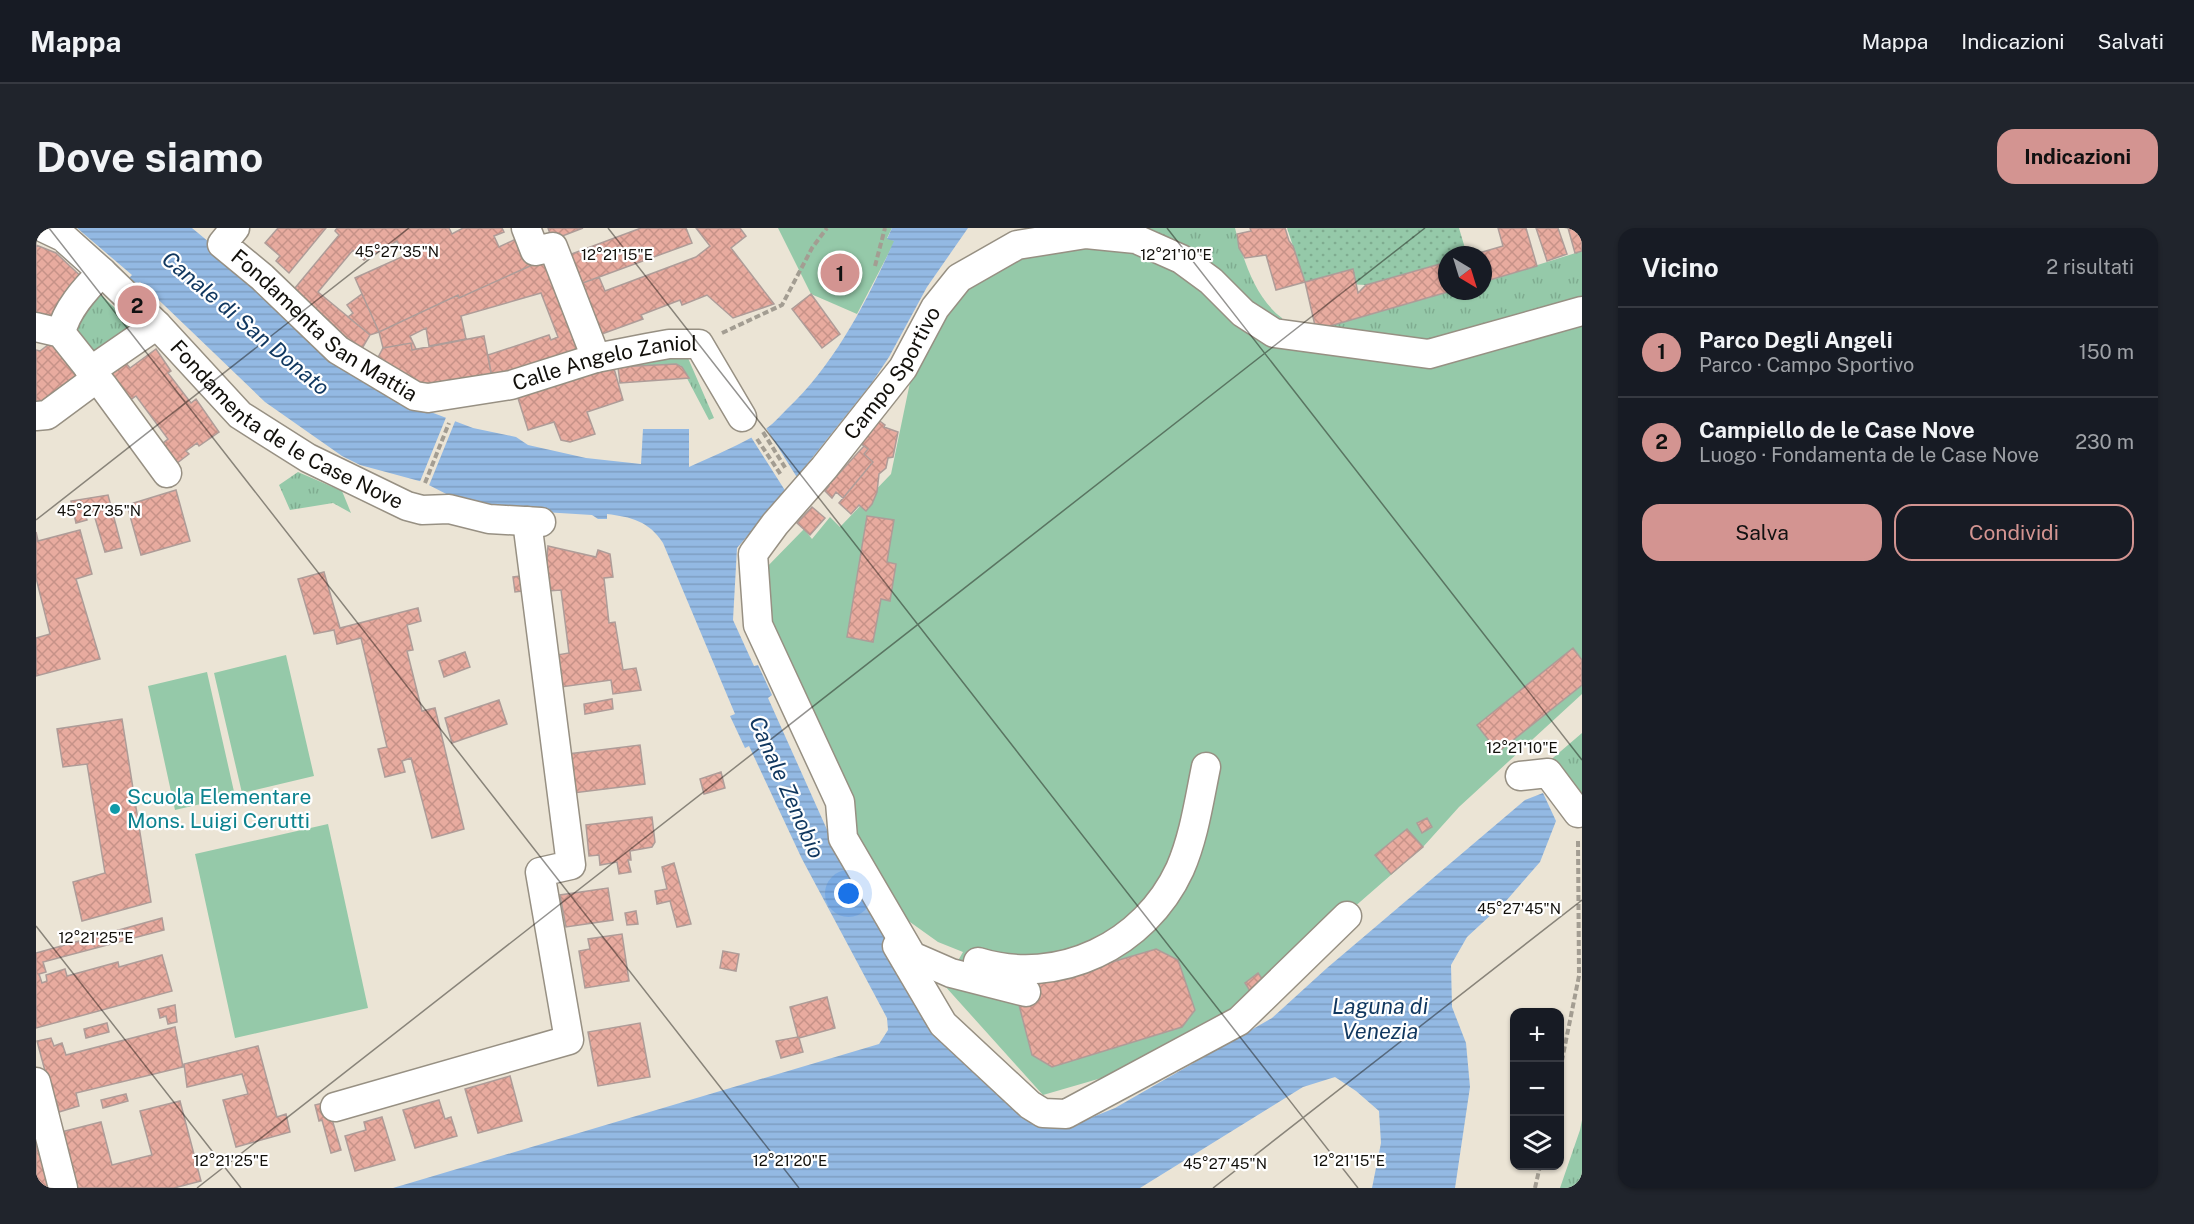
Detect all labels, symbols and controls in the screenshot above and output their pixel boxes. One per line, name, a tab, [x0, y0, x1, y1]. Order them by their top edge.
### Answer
text: Mappa	[30, 25, 121, 58]
text: Mappa	[1862, 29, 1928, 54]
text: Indicazioni	[1961, 29, 2065, 54]
text: Salvati	[2098, 29, 2164, 54]
button: Indicazioni	[1997, 129, 2158, 184]
text: Dove siamo	[36, 132, 263, 181]
text: 45°27'35"N	[355, 243, 439, 260]
street label: Fondamenta San Mattia	[226, 244, 422, 406]
water label: Canale di San Donato	[157, 245, 335, 401]
text: 12°21'15"E	[581, 246, 653, 263]
text: 12°21'10"E	[1140, 246, 1212, 263]
north arrow	[1438, 246, 1492, 300]
pin: 1	[820, 250, 860, 296]
text: Vicino	[1642, 252, 1719, 283]
text: 2 risultati	[2046, 255, 2134, 279]
pin: 2	[118, 282, 156, 328]
street label: Campo Sportivo	[838, 302, 945, 444]
text: Parco Degli Angeli	[1699, 327, 1893, 353]
street label: Calle Angelo Zaniol	[509, 330, 698, 396]
street label: Fondamenta de le Case Nove	[165, 335, 407, 514]
text: 1	[1657, 340, 1666, 364]
text: 150 m	[2079, 340, 2134, 364]
text: Parco · Campo Sportivo	[1699, 353, 1914, 377]
text: Campiello de le Case Nove	[1699, 417, 1975, 443]
text: 2	[1655, 430, 1668, 454]
text: 230 m	[2075, 430, 2134, 454]
text: Luogo · Fondamenta de le Case Nove	[1699, 443, 2039, 467]
text: 45°27'35"N	[57, 502, 141, 519]
button: Salva	[1642, 504, 1882, 561]
button: Condividi	[1894, 504, 2134, 561]
water label: Canale Zenobio	[744, 712, 830, 862]
text: 12°21'10"E	[1486, 739, 1558, 756]
place label: Scuola Elementare Mons. Luigi Cerutti	[127, 784, 311, 833]
marker: Scuola Elementare Mons. Luigi Cerutti	[108, 802, 122, 816]
your location	[834, 879, 863, 908]
text: 45°27'45"N	[1477, 900, 1561, 917]
text: 12°21'25"E	[59, 929, 134, 946]
water label: Laguna di Venezia	[1332, 993, 1429, 1044]
map controls	[1510, 1008, 1564, 1170]
button: +	[1510, 1008, 1564, 1062]
button: −	[1510, 1062, 1564, 1116]
button: layers	[1510, 1116, 1564, 1170]
text: 12°21'25"E	[194, 1152, 269, 1169]
text: 12°21'20"E	[753, 1152, 827, 1169]
text: 12°21'15"E	[1313, 1152, 1385, 1169]
text: 45°27'45"N	[1183, 1155, 1267, 1172]

